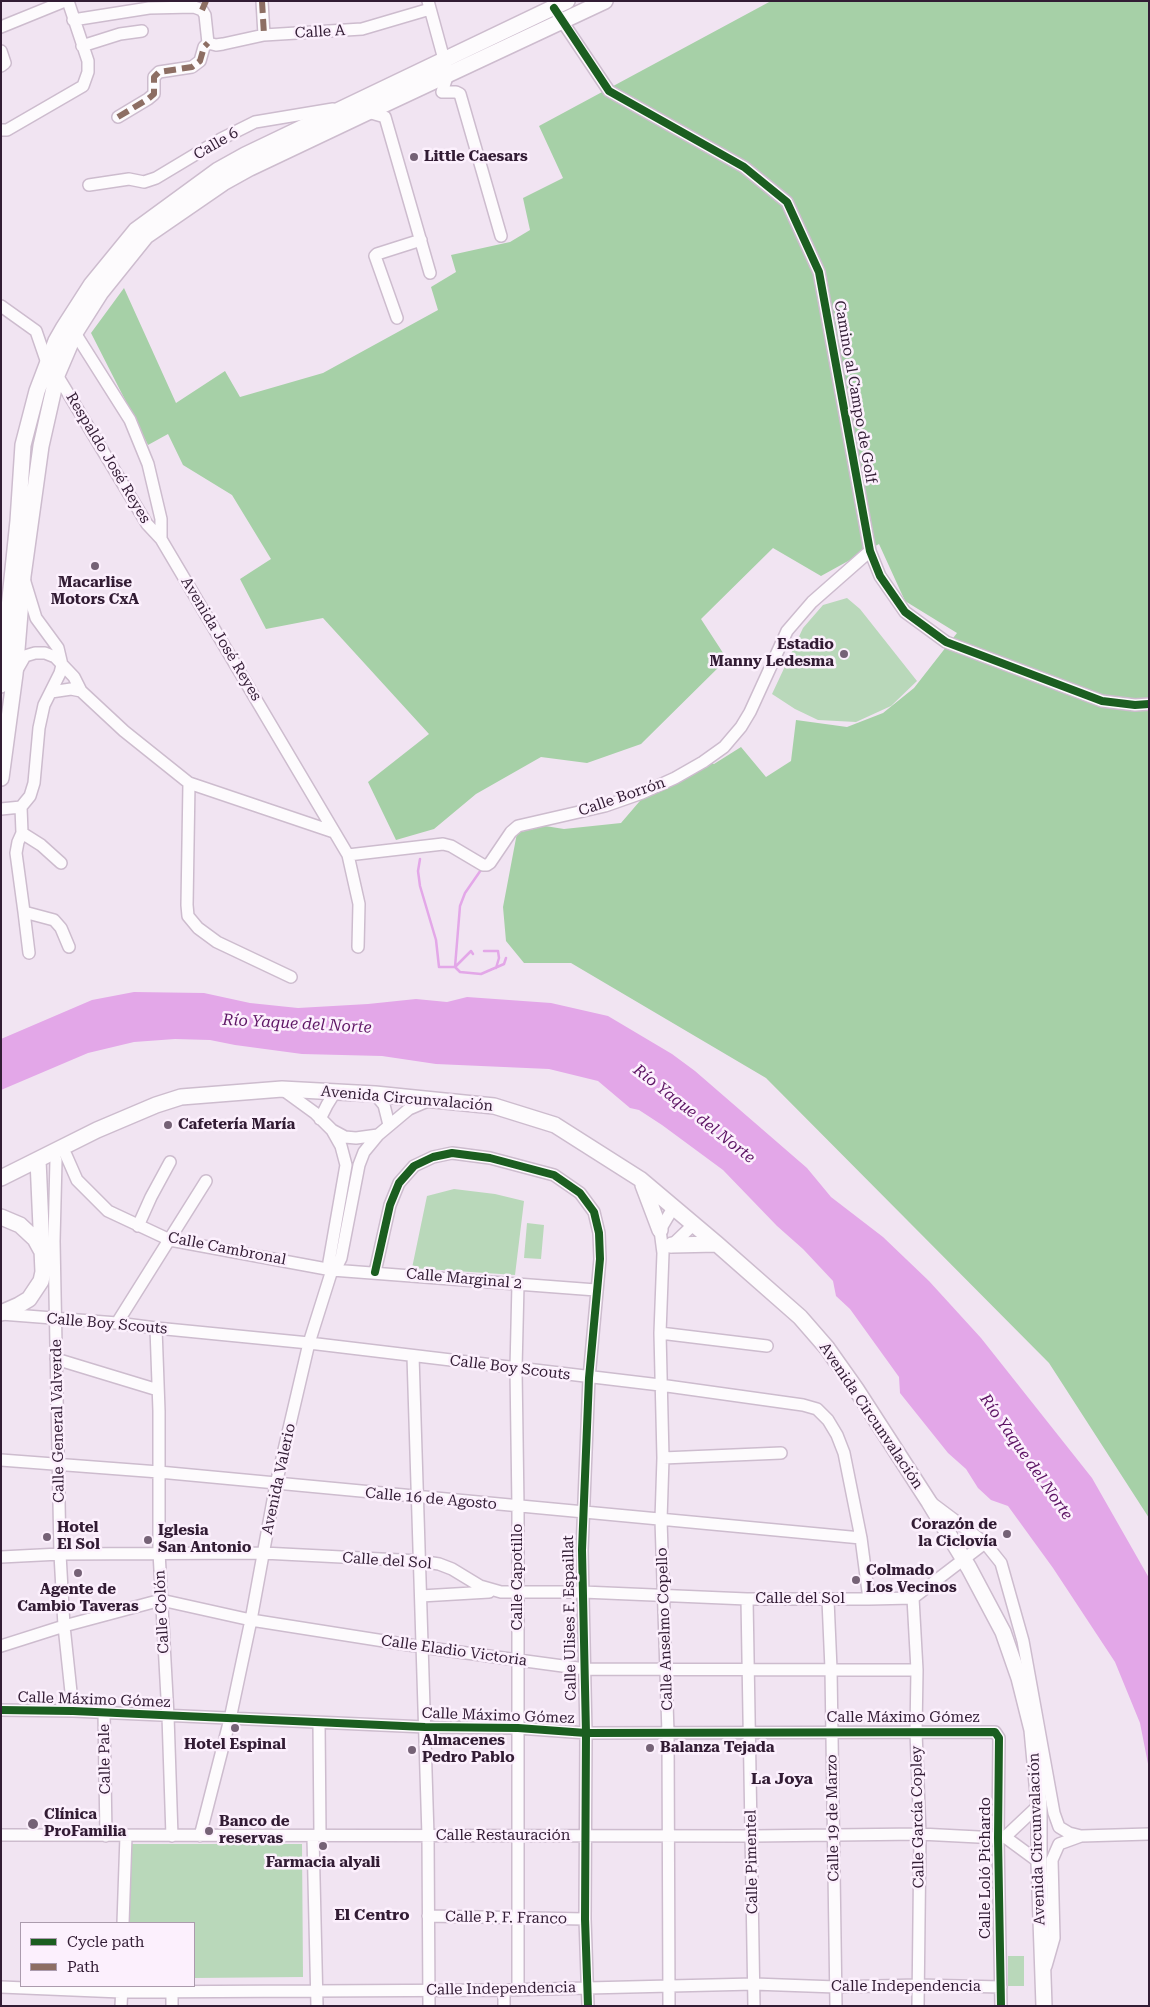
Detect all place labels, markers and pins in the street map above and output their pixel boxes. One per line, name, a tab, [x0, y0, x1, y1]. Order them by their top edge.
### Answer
place label: Little Caesars	[424, 148, 528, 166]
marker: Little Caesars	[408, 151, 420, 163]
marker: Macarlise Motors CxA	[89, 560, 101, 572]
place label: Macarlise Motors CxA	[51, 574, 139, 609]
place label: Estadio Manny Ledesma	[710, 636, 834, 671]
marker: Estadio Manny Ledesma	[838, 648, 850, 660]
place label: Cafetería María	[178, 1116, 295, 1134]
marker: Cafetería María	[162, 1119, 174, 1131]
place label: Corazón de la Ciclovía	[911, 1516, 997, 1551]
place label: Hotel El Sol	[57, 1519, 100, 1554]
place label: Iglesia San Antonio	[158, 1522, 251, 1557]
marker: Corazón de la Ciclovía	[1001, 1528, 1013, 1540]
marker: Hotel El Sol	[41, 1531, 53, 1543]
marker: Iglesia San Antonio	[142, 1534, 154, 1546]
place label: Colmado Los Vecinos	[866, 1562, 957, 1597]
marker: Agente de Cambio Taveras	[72, 1567, 84, 1579]
marker: Colmado Los Vecinos	[850, 1574, 862, 1586]
place label: Agente de Cambio Taveras	[17, 1581, 139, 1616]
marker: Hotel Espinal	[229, 1722, 241, 1734]
place label: Almacenes Pedro Pablo	[422, 1732, 515, 1767]
place label: Hotel Espinal	[184, 1736, 286, 1754]
place label: Balanza Tejada	[660, 1739, 775, 1757]
marker: Balanza Tejada	[644, 1742, 656, 1754]
marker: Almacenes Pedro Pablo	[406, 1744, 418, 1756]
place label: Clínica ProFamilia	[44, 1806, 126, 1841]
place label: Banco de reservas	[219, 1813, 290, 1848]
marker: Clínica ProFamilia	[26, 1817, 40, 1831]
marker: Banco de reservas	[203, 1825, 215, 1837]
marker: Farmacia alyali	[317, 1840, 329, 1852]
place label: Farmacia alyali	[266, 1854, 380, 1872]

